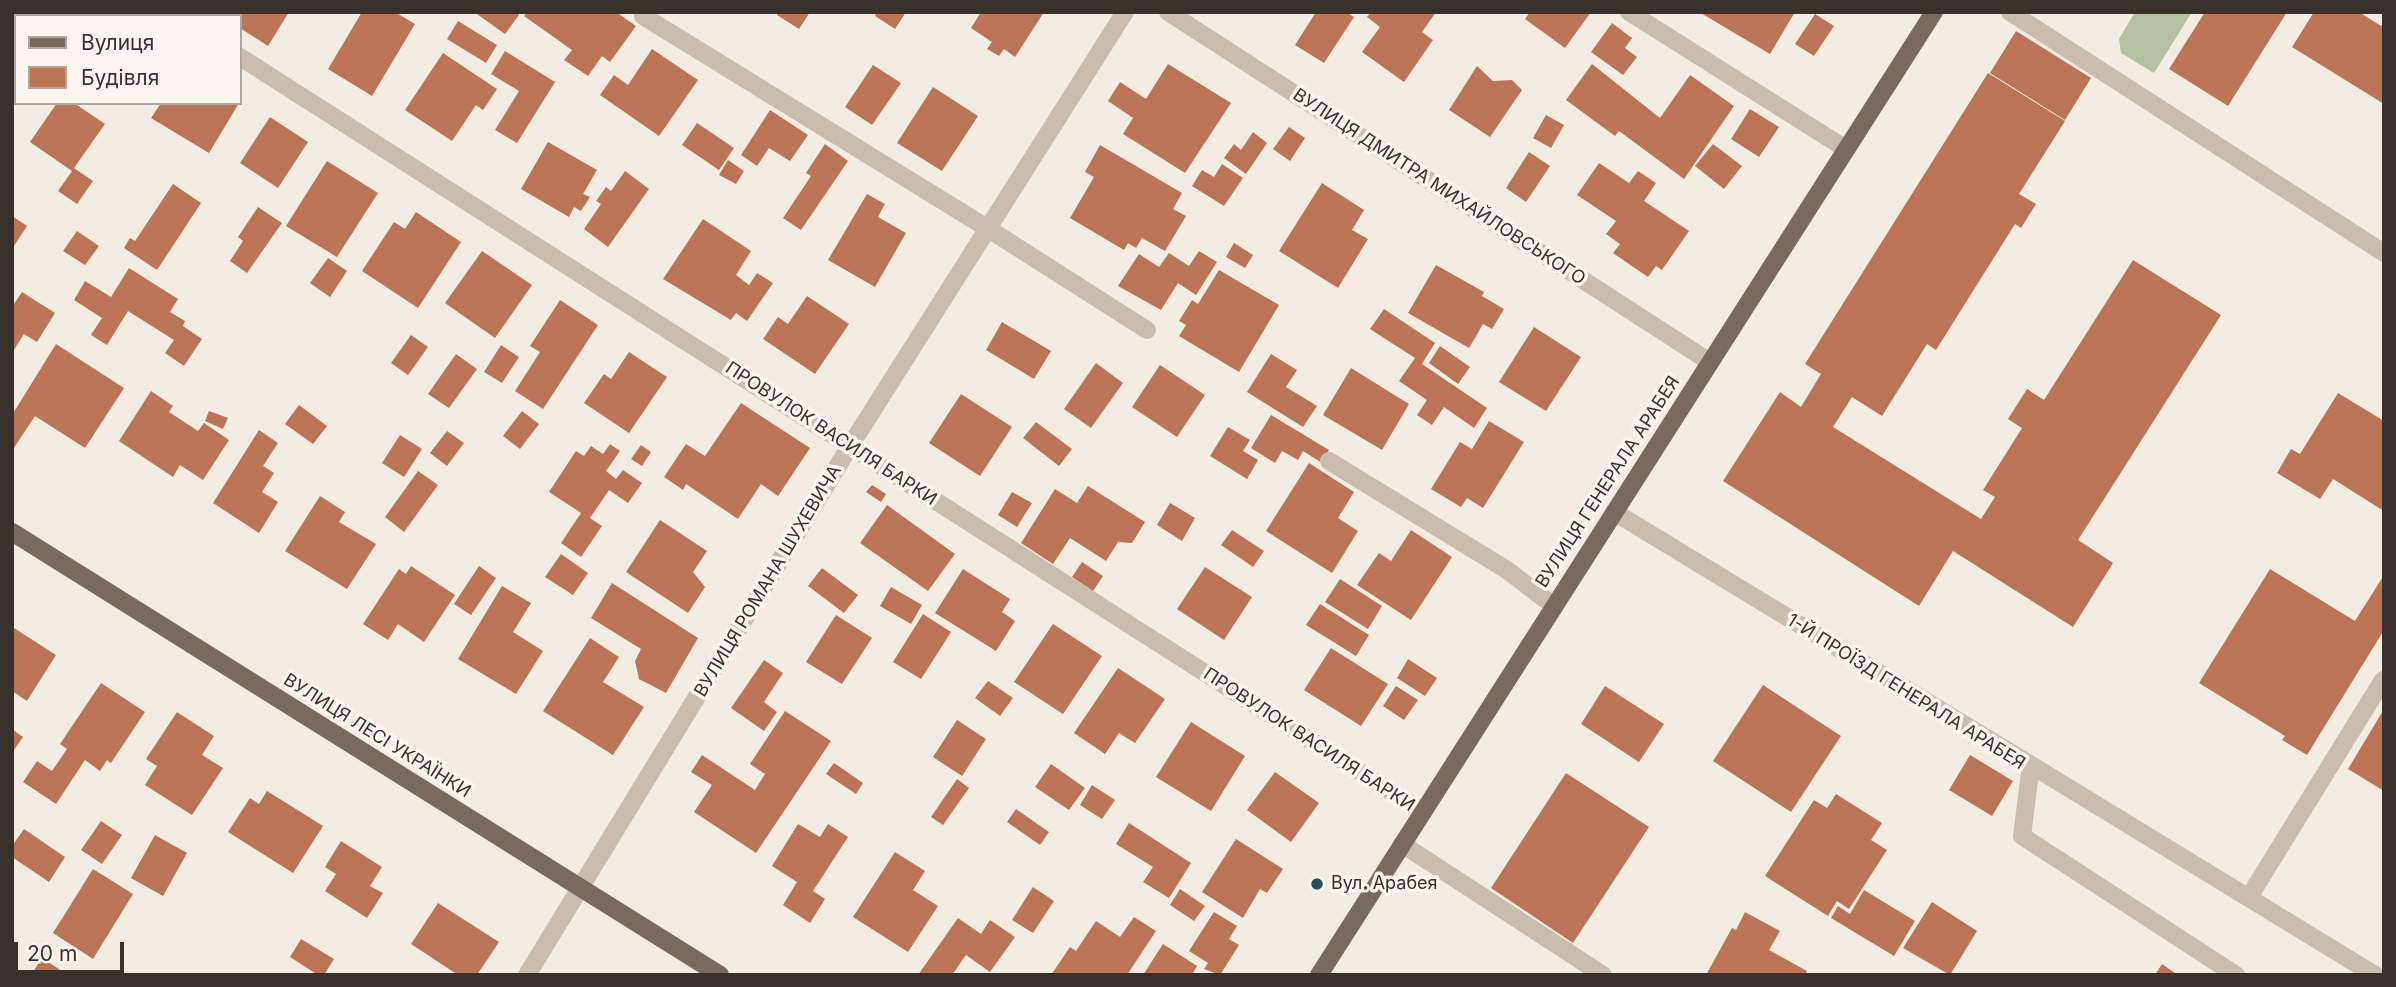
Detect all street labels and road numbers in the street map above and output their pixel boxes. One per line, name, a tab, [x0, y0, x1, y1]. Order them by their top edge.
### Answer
street label: ВУЛИЦЯ ДМИТРА МИХАЙЛОВСЬКОГО	[1289, 84, 1589, 290]
street label: ПРОВУЛОК ВАСИЛЯ БАРКИ	[721, 357, 941, 511]
street label: ВУЛИЦЯ ГЕНЕРАЛА АРАБЕЯ	[1531, 372, 1685, 592]
street label: ВУЛИЦЯ РОМАНА ШУХЕВИЧА	[690, 461, 846, 701]
street label: 1-Й ПРОЇЗД ГЕНЕРАЛА АРАБЕЯ	[1783, 610, 2029, 774]
street label: ПРОВУЛОК ВАСИЛЯ БАРКИ	[1199, 663, 1419, 817]
street label: ВУЛИЦЯ ЛЕСІ УКРАЇНКИ	[279, 669, 475, 803]

